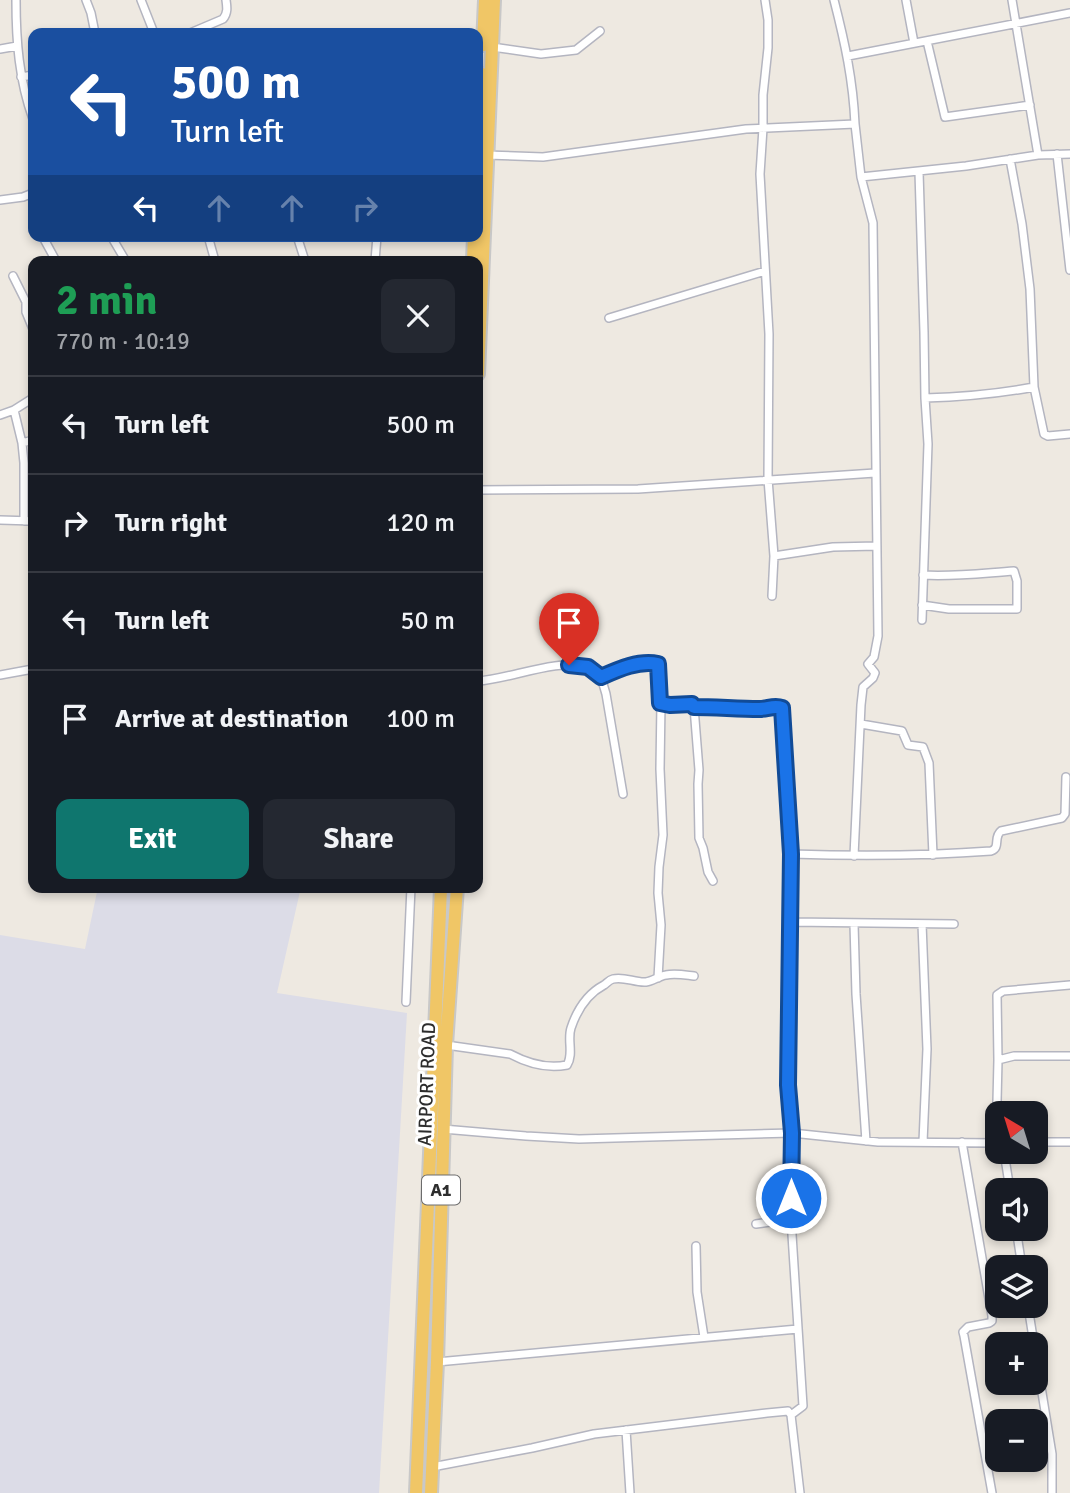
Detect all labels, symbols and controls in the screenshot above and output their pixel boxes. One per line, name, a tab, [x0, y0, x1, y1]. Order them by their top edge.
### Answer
text: 500 m	[171, 52, 301, 112]
icon: left	[56, 56, 147, 147]
text: Turn left	[171, 112, 284, 151]
icon: left	[127, 189, 165, 227]
icon: ahead	[200, 189, 238, 227]
icon: ahead	[273, 189, 311, 227]
icon: right	[346, 189, 384, 227]
text: 2 min	[56, 275, 157, 326]
button: close	[381, 279, 455, 353]
text: 770 m · 10:19	[56, 327, 190, 356]
icon: left	[56, 406, 94, 444]
text: Turn left	[115, 409, 209, 441]
text: 500 m	[386, 409, 455, 441]
icon: right	[56, 504, 94, 542]
text: Turn right	[115, 507, 227, 539]
text: 120 m	[386, 507, 455, 539]
pin	[539, 593, 599, 665]
icon: left	[56, 602, 94, 640]
icon: arrive	[550, 604, 588, 642]
text: Turn left	[115, 605, 209, 637]
text: 50 m	[400, 605, 455, 637]
icon: arrive	[56, 700, 94, 738]
text: Arrive at destination	[115, 703, 348, 735]
text: 100 m	[386, 703, 455, 735]
button: Exit	[56, 799, 249, 879]
button: Share	[263, 799, 455, 879]
street label: AIRPORT ROAD	[413, 1022, 441, 1146]
north arrow	[985, 1101, 1048, 1164]
map controls	[985, 1101, 1048, 1472]
position arrow	[754, 1161, 828, 1235]
road number: A1	[422, 1176, 460, 1204]
button: sound	[985, 1178, 1048, 1241]
button: layers	[985, 1255, 1048, 1318]
button: +	[985, 1332, 1048, 1395]
button: −	[985, 1409, 1048, 1472]

